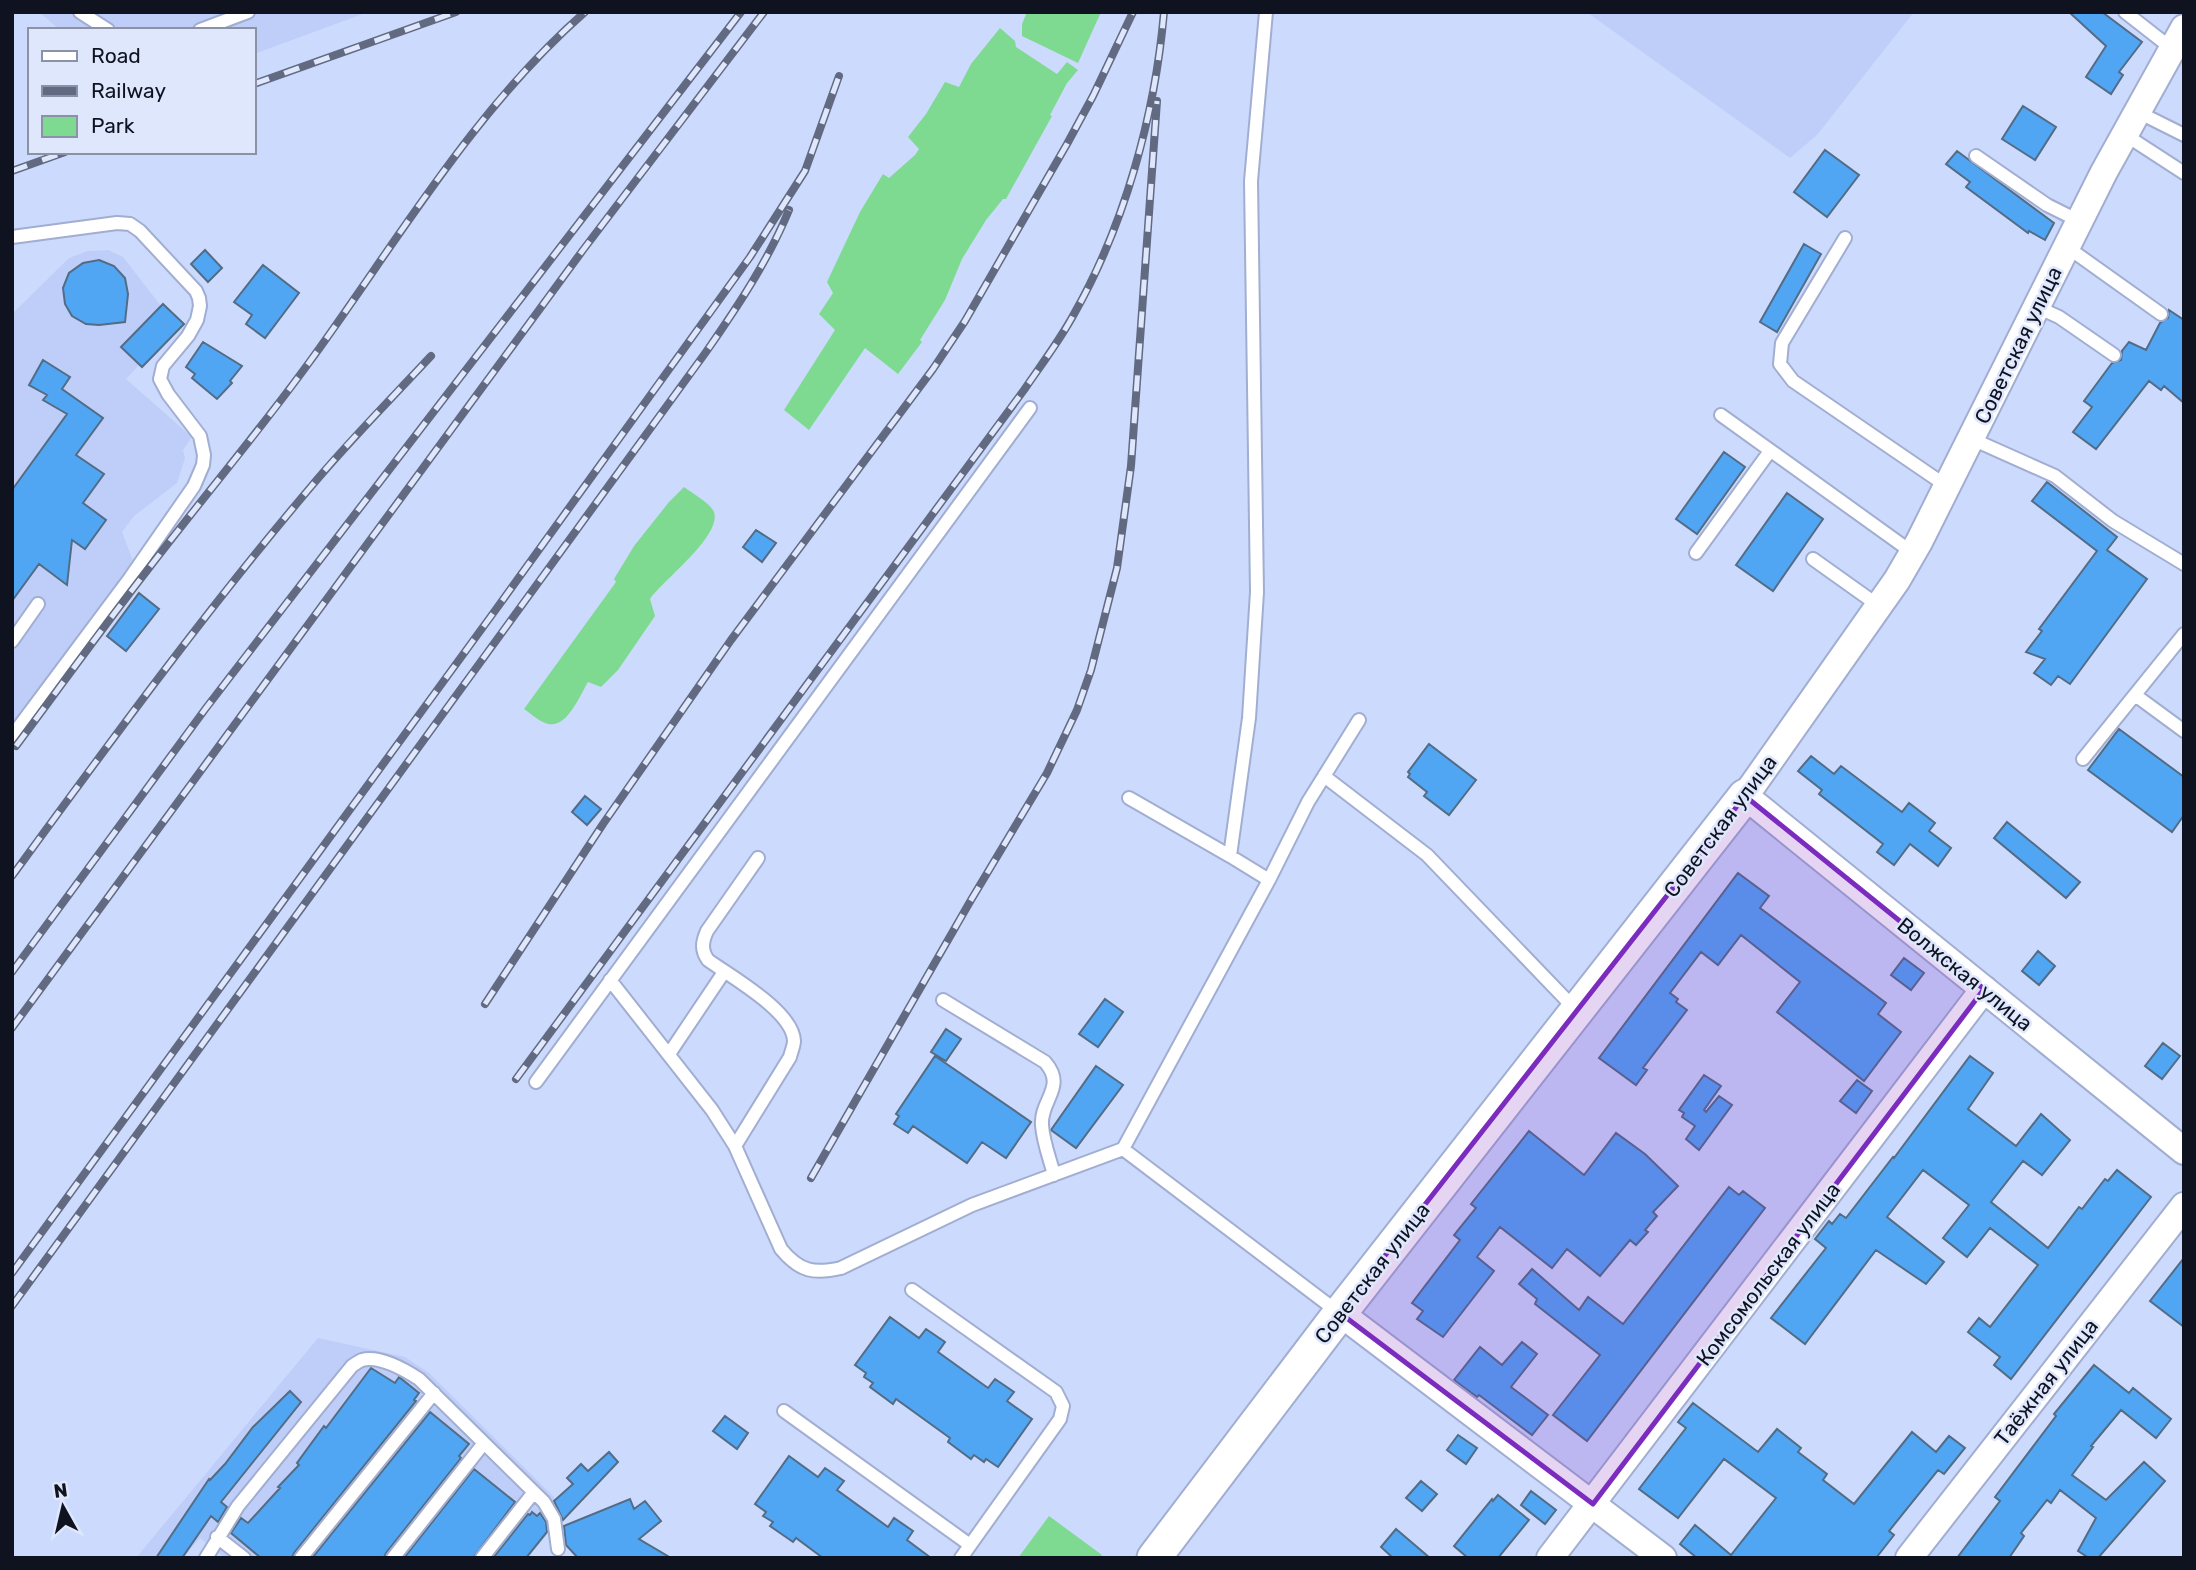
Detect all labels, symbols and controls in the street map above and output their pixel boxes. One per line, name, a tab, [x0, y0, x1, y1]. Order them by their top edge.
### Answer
legend	[28, 28, 256, 154]
text: Road	[91, 43, 141, 68]
text: Railway	[91, 78, 166, 103]
text: Park	[91, 113, 135, 138]
street label: Советская улица	[1969, 262, 2067, 428]
street label: Советская улица	[1658, 750, 1782, 902]
street label: Волжская улица	[1893, 912, 2037, 1036]
street label: Комсомольская улица	[1691, 1177, 1845, 1371]
street label: Советская улица	[1309, 1198, 1435, 1348]
street label: Таёжная улица	[1989, 1314, 2103, 1450]
north arrow	[28, 1472, 98, 1542]
text: N	[52, 1478, 69, 1503]

